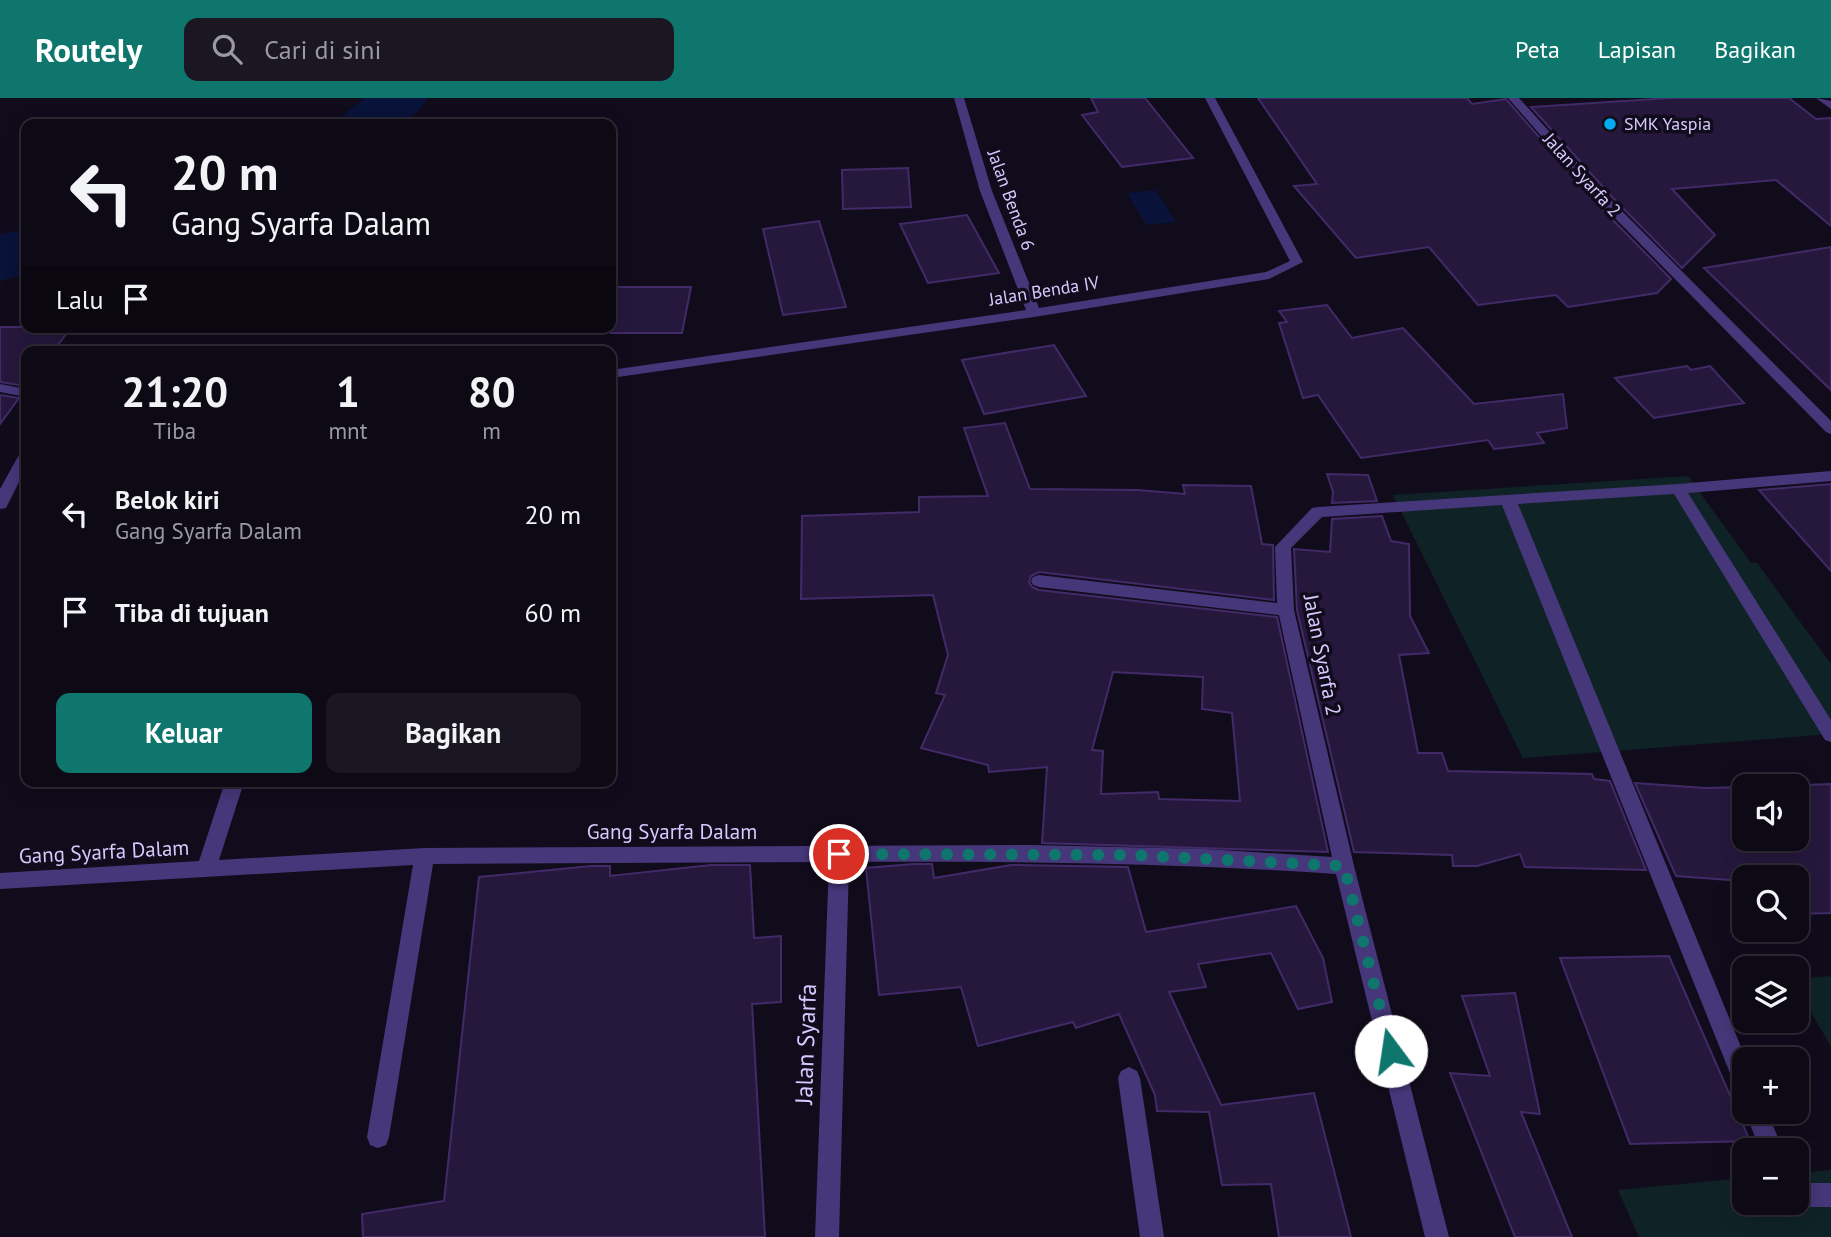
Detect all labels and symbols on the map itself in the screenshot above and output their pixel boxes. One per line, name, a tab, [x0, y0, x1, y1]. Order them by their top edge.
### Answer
place label: SMK Yaspia	[1624, 112, 1711, 135]
marker: SMK Yaspia	[1602, 116, 1618, 132]
street label: Jalan Syarfa 2	[1538, 127, 1626, 221]
street label: Jalan Benda 6	[982, 145, 1040, 253]
street label: Jalan Benda IV	[986, 270, 1101, 311]
street label: Jalan Syarfa 2	[1297, 591, 1347, 718]
street label: Gang Syarfa Dalam	[587, 818, 757, 845]
pin	[809, 824, 869, 884]
street label: Gang Syarfa Dalam	[18, 834, 190, 869]
street label: Jalan Syarfa	[788, 983, 823, 1106]
position arrow	[1354, 1014, 1428, 1088]

